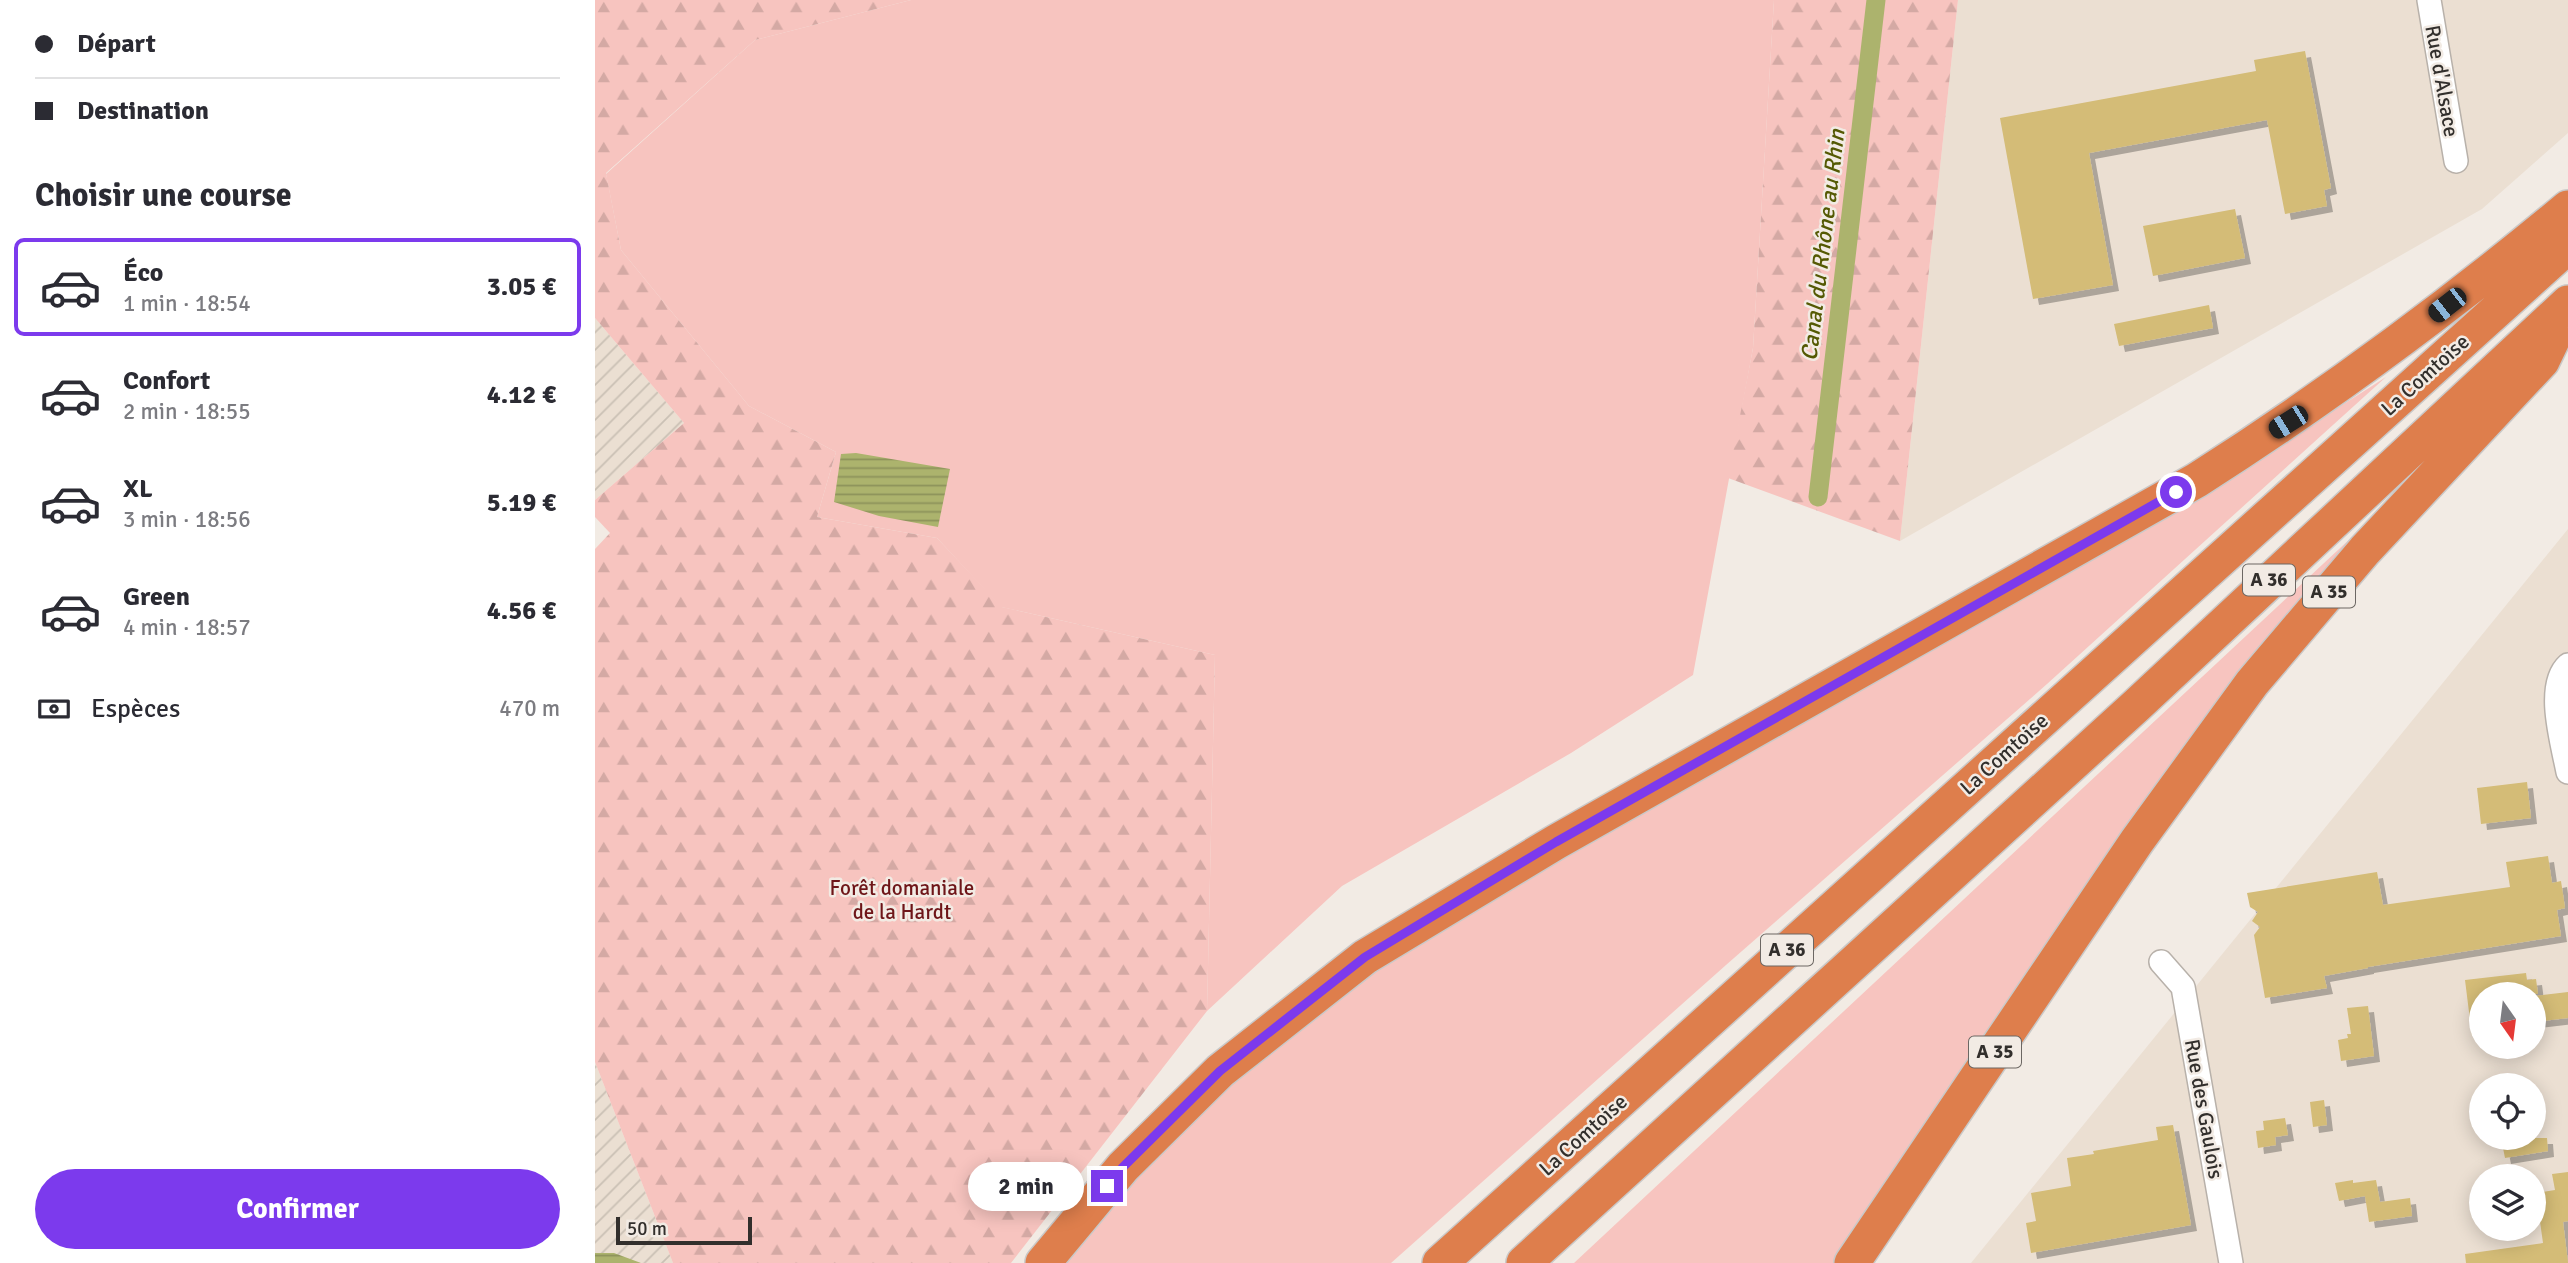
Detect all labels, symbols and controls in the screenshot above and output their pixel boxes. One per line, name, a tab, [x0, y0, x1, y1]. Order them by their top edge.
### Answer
street label: Rue d'Alsace	[2419, 23, 2465, 139]
text: Départ	[77, 28, 156, 60]
text: Destination	[77, 95, 209, 127]
water label: Canal du Rhône au Rhin	[1794, 126, 1852, 362]
text: Choisir une course	[35, 176, 292, 215]
icon: car	[39, 256, 102, 319]
text: Éco	[123, 257, 163, 289]
text: 3.05 €	[487, 271, 556, 303]
car	[2424, 284, 2471, 326]
text: 1 min · 18:54	[123, 289, 251, 318]
street label: La Comtoise	[2376, 329, 2474, 421]
icon: car	[39, 364, 102, 427]
text: Confort	[123, 365, 210, 397]
text: 4.12 €	[487, 379, 556, 411]
text: 2 min · 18:55	[123, 397, 251, 426]
car	[2265, 402, 2312, 442]
icon: car	[39, 472, 102, 535]
text: XL	[123, 473, 153, 505]
route start	[2160, 476, 2192, 508]
text: 5.19 €	[487, 487, 556, 519]
text: 3 min · 18:56	[123, 505, 251, 534]
road number: A 36	[2243, 565, 2295, 596]
road number: A 35	[2303, 576, 2355, 608]
icon: car	[39, 580, 102, 643]
text: Green	[123, 581, 190, 613]
text: 4.56 €	[487, 595, 556, 627]
text: 4 min · 18:57	[123, 613, 251, 642]
icon: cash	[35, 690, 73, 728]
text: Espèces	[91, 693, 180, 725]
text: 470 m	[499, 694, 560, 723]
street label: La Comtoise	[1955, 708, 2053, 800]
park label: Forêt domaniale de la Hardt	[830, 875, 974, 925]
road number: A 36	[1761, 934, 1813, 966]
north arrow	[2469, 982, 2546, 1059]
map controls	[2469, 982, 2546, 1241]
road number: A 35	[1969, 1036, 2021, 1068]
street label: Rue des Gaulois	[2179, 1037, 2229, 1181]
button: locate	[2469, 1073, 2546, 1150]
street label: La Comtoise	[1534, 1089, 1632, 1181]
callout: 2 min	[967, 1162, 1083, 1210]
button: layers	[2469, 1164, 2546, 1241]
button: Confirmer	[35, 1169, 560, 1249]
route end	[1091, 1170, 1123, 1202]
text: 2 min	[998, 1172, 1054, 1201]
scale bar	[616, 1214, 753, 1246]
text: 50 m	[627, 1217, 667, 1241]

